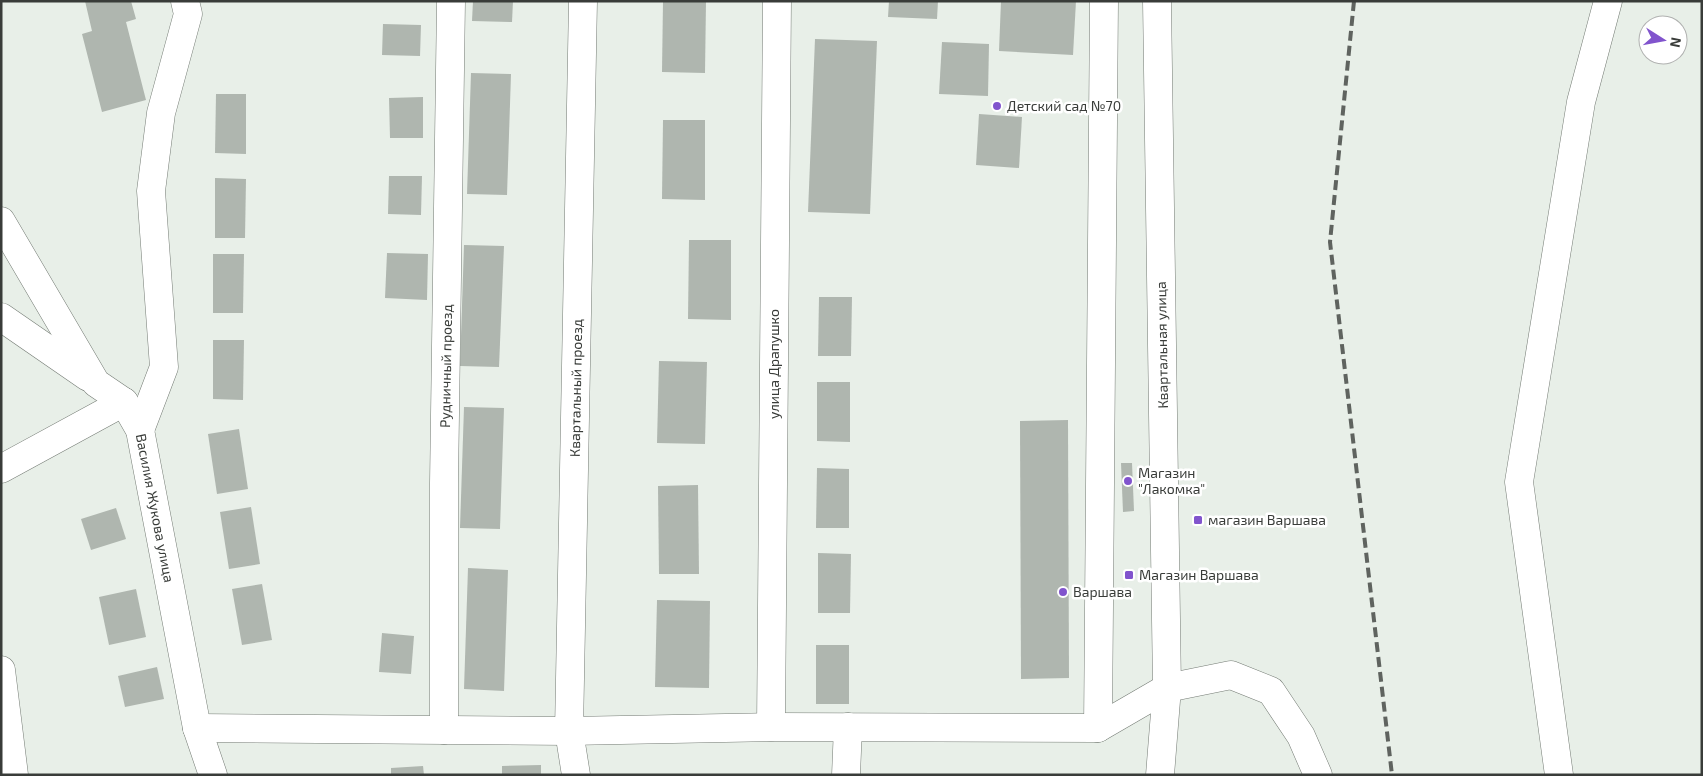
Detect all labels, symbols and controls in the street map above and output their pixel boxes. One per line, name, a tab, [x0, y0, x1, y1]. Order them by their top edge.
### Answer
north arrow	[1638, 15, 1688, 65]
text: N	[1667, 36, 1686, 49]
place label: Детский сад №70	[1007, 97, 1121, 114]
marker: Детский сад №70	[991, 100, 1003, 112]
street label: Квартальная улица	[1152, 281, 1171, 409]
street label: Рудничный проезд	[436, 304, 455, 428]
street label: улица Драпушко	[765, 309, 782, 419]
street label: Квартальный проезд	[566, 319, 585, 457]
street label: Василия Жукова улица	[133, 432, 178, 584]
place label: Магазин "Лакомка"	[1138, 464, 1205, 497]
marker: Магазин "Лакомка"	[1122, 475, 1134, 487]
place label: магазин Варшава	[1208, 511, 1326, 528]
marker: магазин Варшава	[1192, 514, 1204, 526]
place label: Магазин Варшава	[1139, 566, 1259, 583]
marker: Магазин Варшава	[1123, 569, 1135, 581]
place label: Варшава	[1073, 583, 1132, 600]
marker: Варшава	[1057, 586, 1069, 598]

